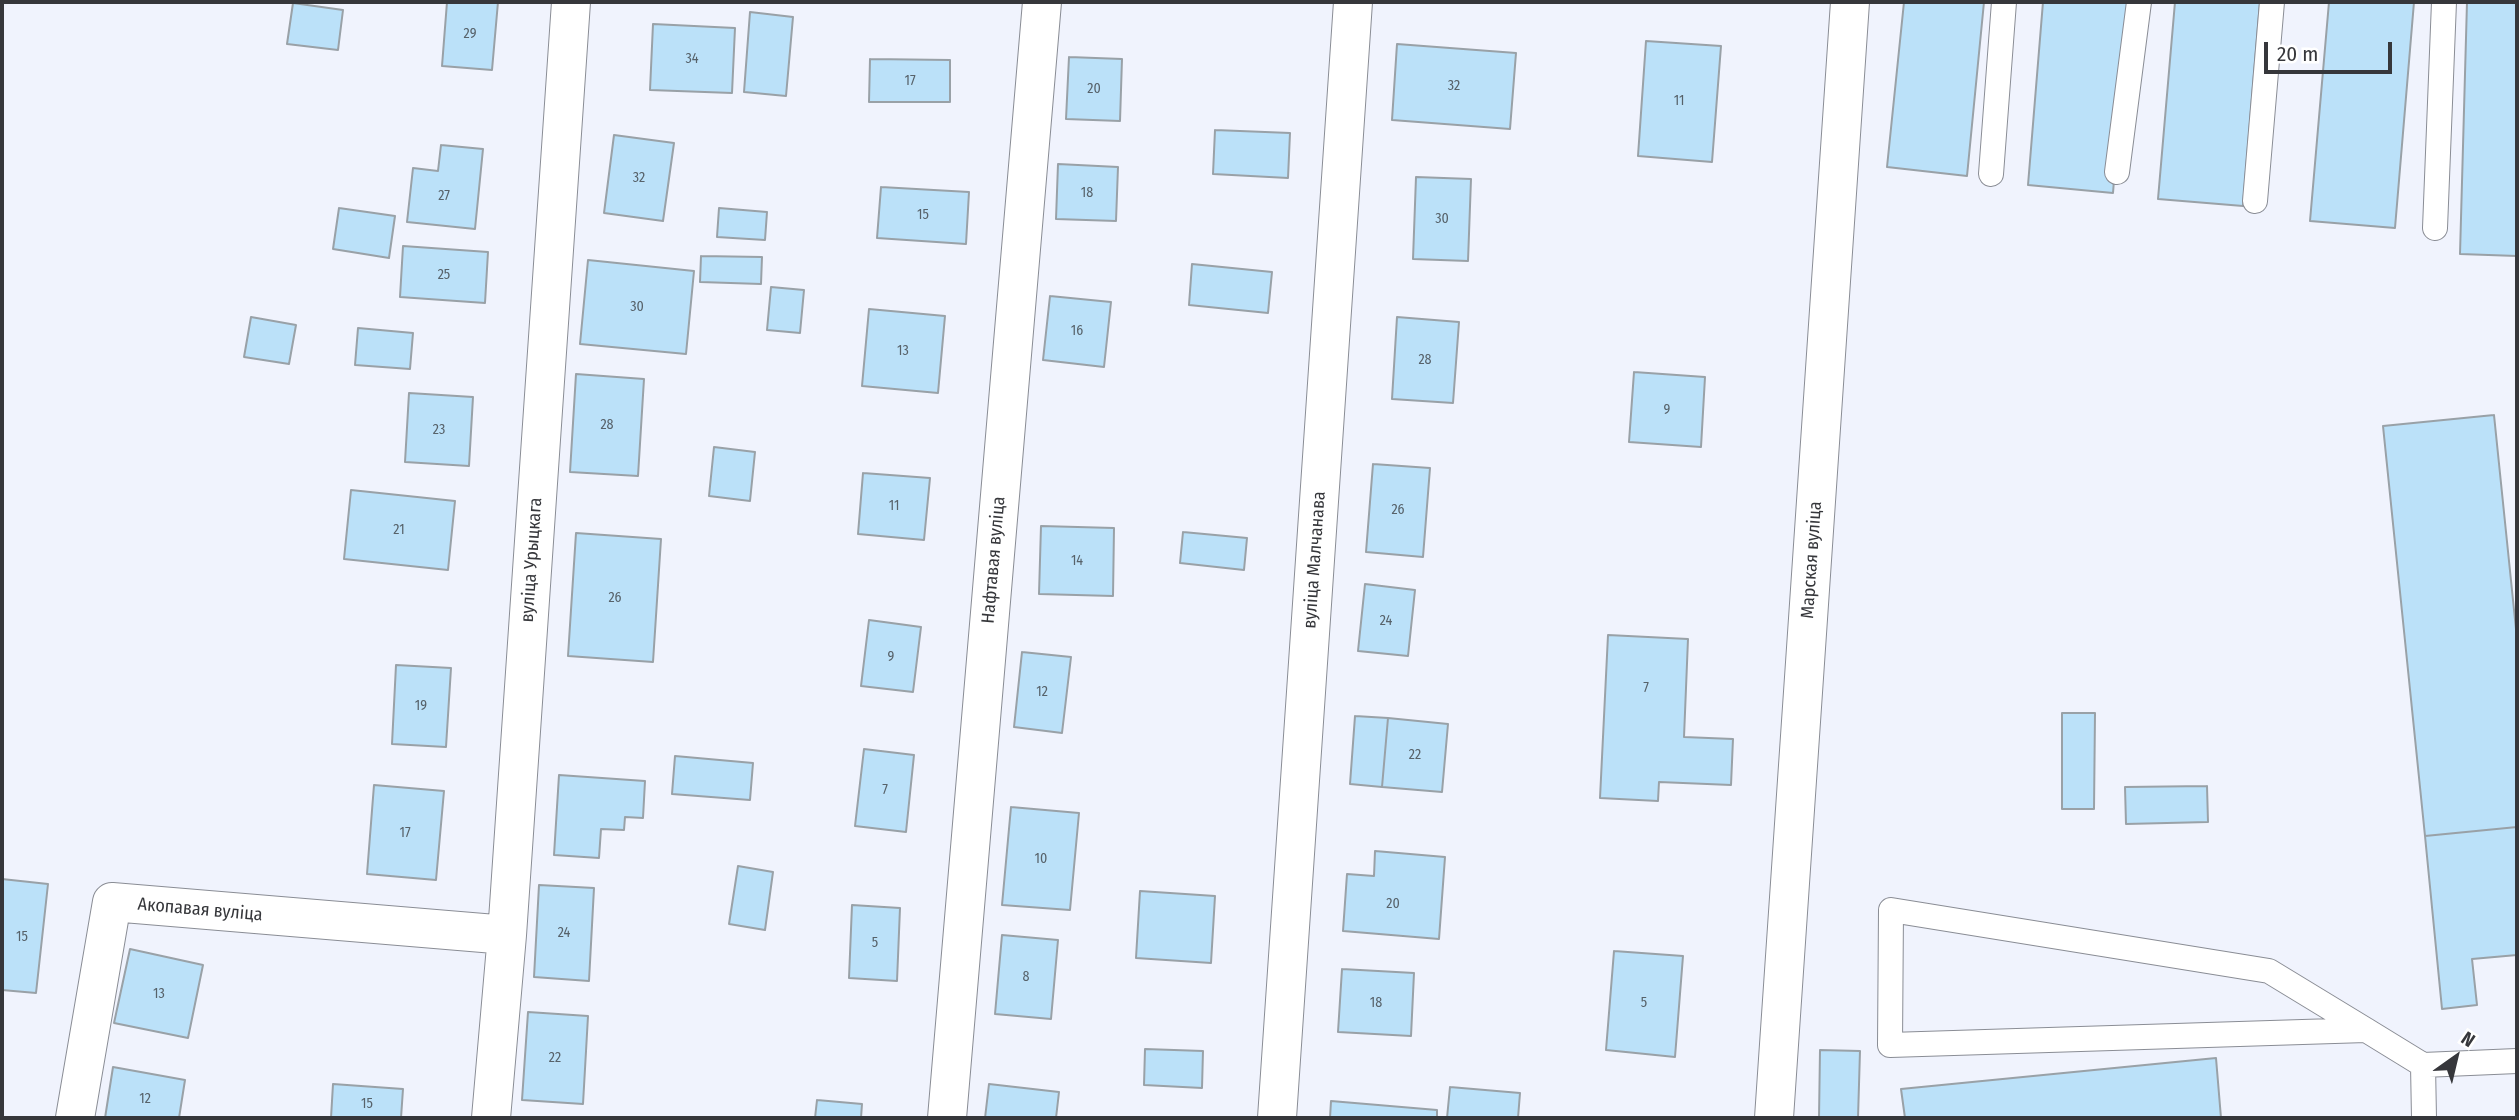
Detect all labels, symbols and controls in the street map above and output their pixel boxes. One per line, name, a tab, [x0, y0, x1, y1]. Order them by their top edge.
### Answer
house number: 29	[464, 26, 476, 42]
scale bar	[2267, 28, 2395, 72]
text: 20 m	[2277, 41, 2318, 67]
house number: 34	[685, 51, 699, 67]
house number: 17	[904, 73, 916, 89]
house number: 32	[1448, 78, 1460, 94]
house number: 20	[1087, 81, 1101, 97]
house number: 11	[1674, 93, 1684, 109]
house number: 32	[633, 170, 645, 186]
house number: 18	[1081, 185, 1093, 201]
house number: 27	[438, 188, 450, 204]
house number: 15	[917, 207, 929, 223]
house number: 30	[1435, 211, 1449, 227]
house number: 25	[438, 267, 450, 283]
house number: 30	[630, 299, 644, 315]
house number: 16	[1071, 323, 1083, 339]
house number: 13	[897, 343, 909, 359]
house number: 28	[1418, 352, 1432, 368]
house number: 9	[1664, 402, 1670, 418]
house number: 28	[600, 417, 614, 433]
house number: 23	[433, 422, 445, 438]
street label: вуліца Малчанава	[1299, 491, 1331, 629]
street label: Нафтавая вуліца	[978, 495, 1010, 625]
street label: вуліца Урыцкага	[517, 497, 547, 623]
house number: 11	[889, 498, 899, 514]
street label: Марская вуліца	[1797, 500, 1827, 620]
house number: 26	[1391, 502, 1405, 518]
house number: 21	[393, 522, 405, 538]
house number: 14	[1071, 553, 1083, 569]
house number: 26	[608, 590, 622, 606]
house number: 24	[1380, 613, 1392, 629]
house number: 9	[888, 649, 894, 665]
house number: 7	[1643, 680, 1649, 696]
house number: 12	[1036, 684, 1048, 700]
house number: 19	[415, 698, 427, 714]
house number: 22	[1409, 747, 1421, 763]
house number: 7	[882, 782, 888, 798]
house number: 17	[399, 825, 411, 841]
house number: 10	[1035, 851, 1047, 867]
street label: Акопавая вуліца	[137, 894, 263, 926]
house number: 20	[1386, 896, 1400, 912]
house number: 24	[558, 925, 570, 941]
house number: 15	[16, 929, 28, 945]
house number: 5	[872, 935, 878, 951]
house number: 8	[1023, 969, 1029, 985]
house number: 13	[153, 986, 165, 1002]
house number: 18	[1370, 995, 1382, 1011]
house number: 5	[1641, 995, 1647, 1011]
north arrow	[2421, 1022, 2491, 1092]
text: N	[2457, 1026, 2479, 1052]
house number: 22	[549, 1050, 561, 1066]
house number: 12	[139, 1091, 151, 1107]
house number: 15	[361, 1096, 373, 1112]

